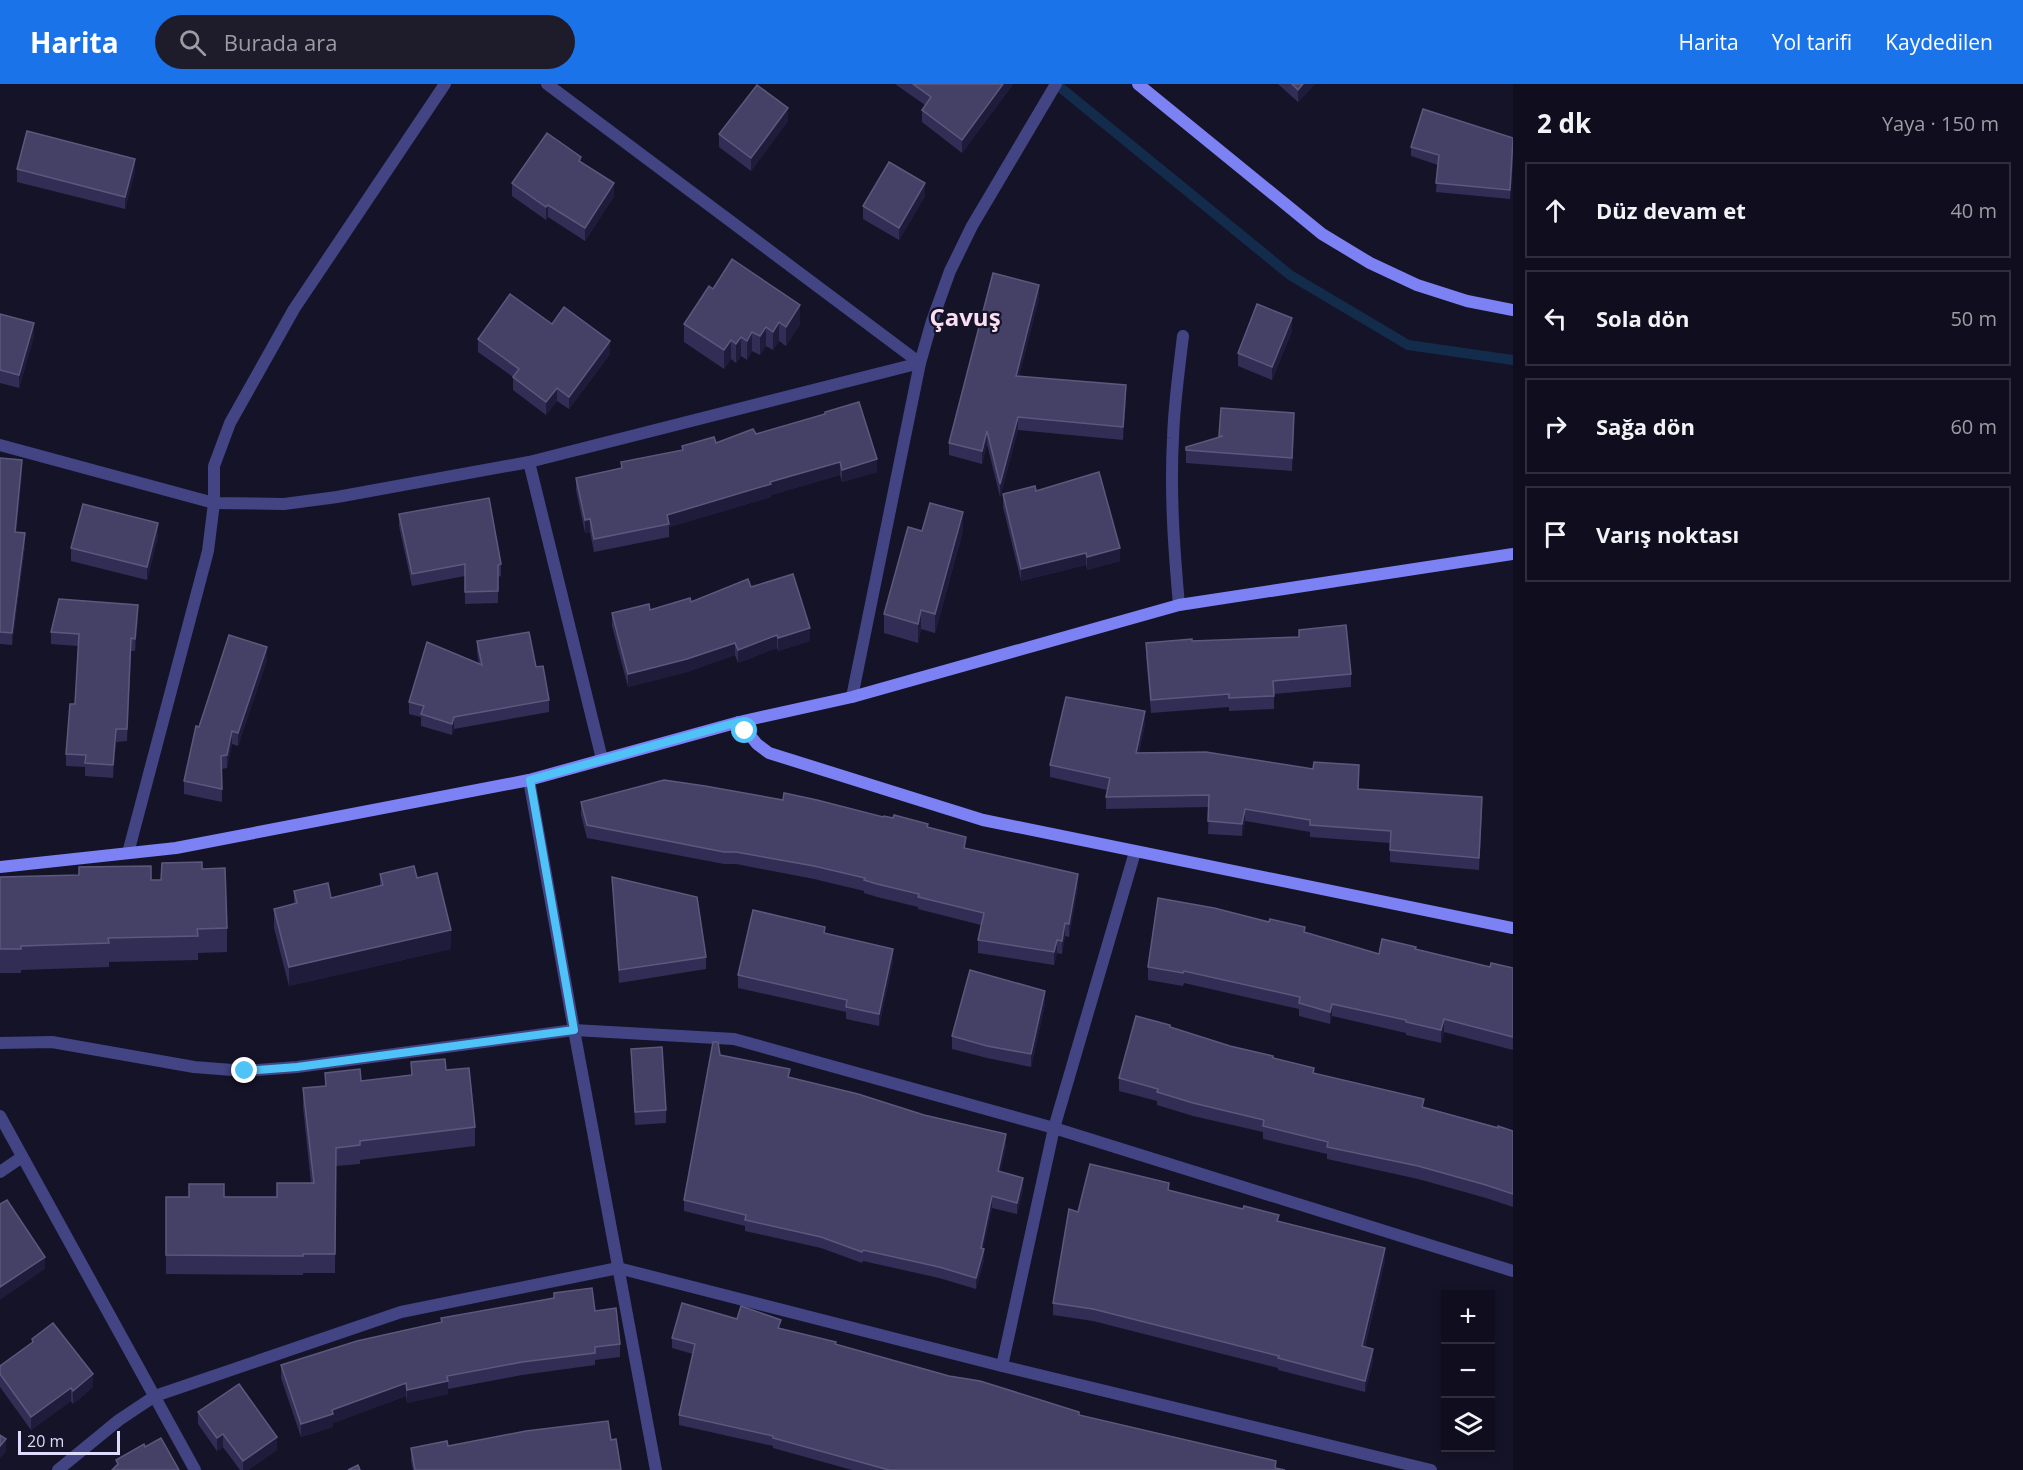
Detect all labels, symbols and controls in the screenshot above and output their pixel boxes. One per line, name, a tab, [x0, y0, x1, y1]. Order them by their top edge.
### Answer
search box	[155, 15, 575, 69]
text: Harita	[30, 23, 119, 61]
icon: search	[176, 26, 209, 59]
text: Burada ara	[224, 27, 337, 57]
text: Harita	[1678, 28, 1739, 56]
text: Yol tarifi	[1772, 28, 1852, 56]
text: Kaydedilen	[1885, 28, 1993, 56]
text: 2 dk	[1537, 105, 1591, 141]
text: Yaya · 150 m	[1882, 110, 1999, 137]
icon: ahead	[1539, 194, 1572, 227]
text: Düz devam et	[1596, 195, 1746, 225]
text: 40 m	[1950, 197, 1997, 224]
district label: Çavuş	[929, 300, 1001, 333]
icon: left	[1539, 302, 1572, 335]
text: Sola dön	[1596, 303, 1689, 333]
text: 50 m	[1950, 305, 1997, 332]
icon: right	[1539, 410, 1572, 443]
text: Sağa dön	[1596, 411, 1695, 441]
text: 60 m	[1950, 413, 1997, 440]
icon: arrive	[1539, 518, 1572, 551]
text: Varış noktası	[1596, 519, 1739, 549]
route start	[731, 717, 757, 743]
route end	[231, 1057, 257, 1083]
map controls	[1441, 1290, 1495, 1452]
button: +	[1441, 1290, 1495, 1344]
button: −	[1441, 1344, 1495, 1398]
button: layers	[1441, 1398, 1495, 1452]
scale bar	[18, 1428, 120, 1456]
text: 20 m	[27, 1430, 64, 1452]

